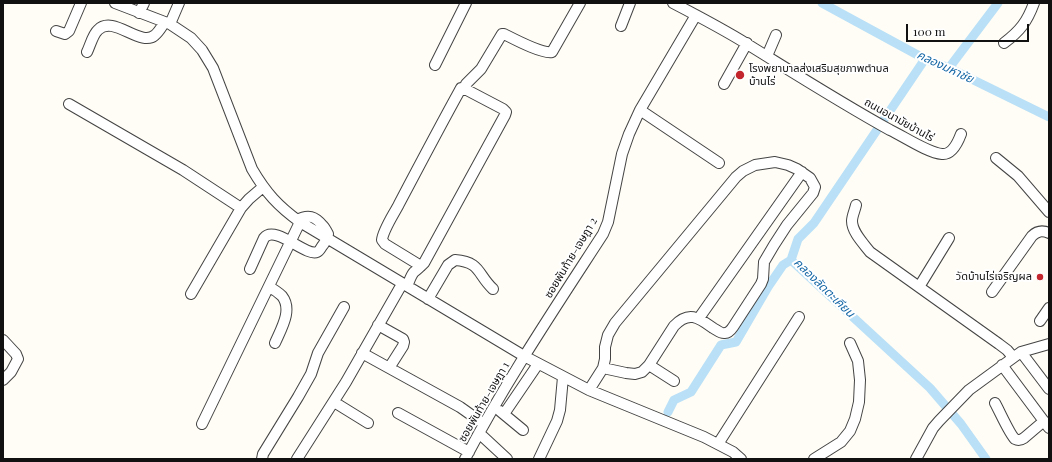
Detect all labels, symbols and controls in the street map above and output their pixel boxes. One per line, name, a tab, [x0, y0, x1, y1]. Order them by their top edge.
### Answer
scale bar	[908, 16, 1031, 42]
text: 100 m	[913, 23, 945, 39]
water label: คลองมหาชัย	[915, 48, 975, 86]
place label: โรงพยาบาลส่งเสริมสุขภาพตำบล บ้านไร่	[749, 62, 889, 88]
marker: โรงพยาบาลส่งเสริมสุขภาพตำบล บ้านไร่	[734, 69, 746, 81]
street label: ถนนอนามัยบ้านไร่	[862, 95, 936, 145]
street label: ซอยพันท้าย-เจษฎา 2	[542, 215, 600, 301]
water label: คลองลัดตะเคียน	[791, 255, 857, 321]
place label: วัดบ้านไร่เจริญผล	[956, 270, 1032, 284]
marker: วัดบ้านไร่เจริญผล	[1035, 272, 1045, 282]
street label: ซอยพันท้าย-เจษฎา 1	[456, 360, 512, 444]

